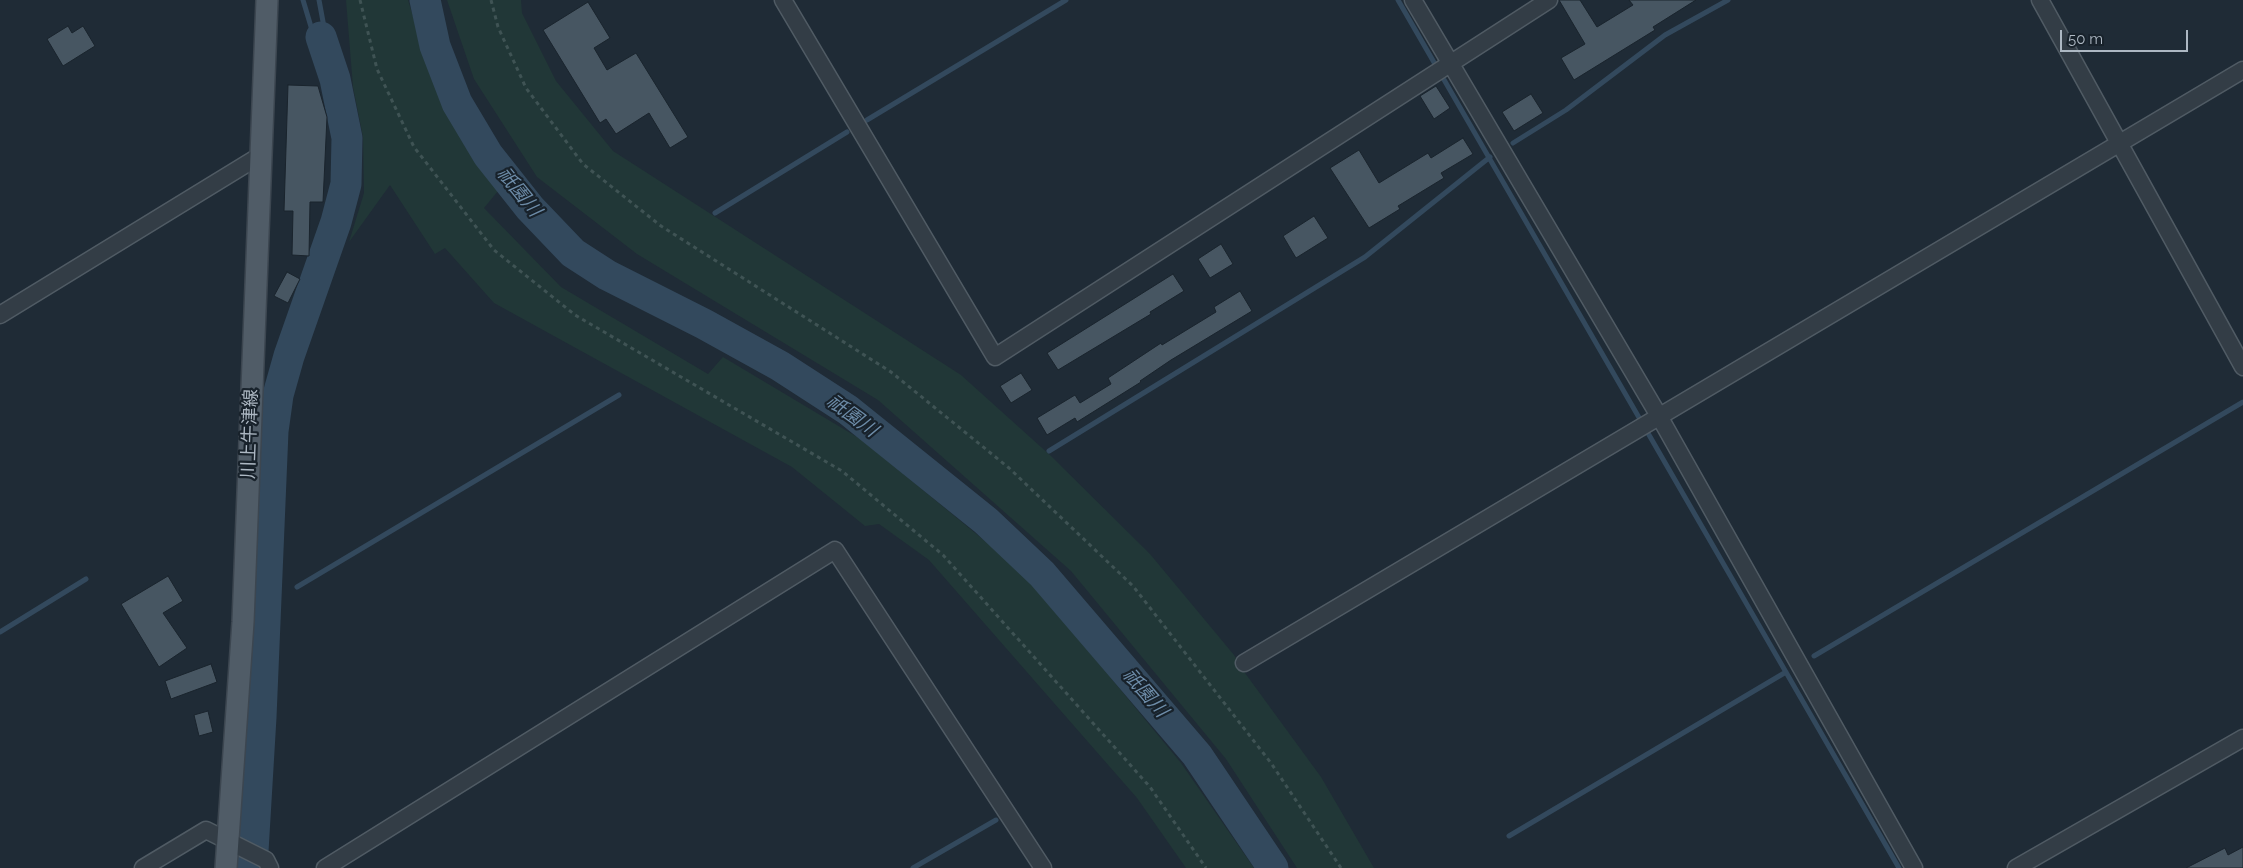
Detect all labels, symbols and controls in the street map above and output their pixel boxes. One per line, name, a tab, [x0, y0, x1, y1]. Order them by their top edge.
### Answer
scale bar	[2063, 20, 2190, 52]
text: 50 m	[2068, 30, 2103, 48]
water label: 祇園川	[492, 163, 546, 221]
street label: 川上牛津線	[238, 389, 262, 479]
water label: 祇園川	[822, 390, 882, 442]
water label: 祇園川	[1118, 664, 1172, 722]

